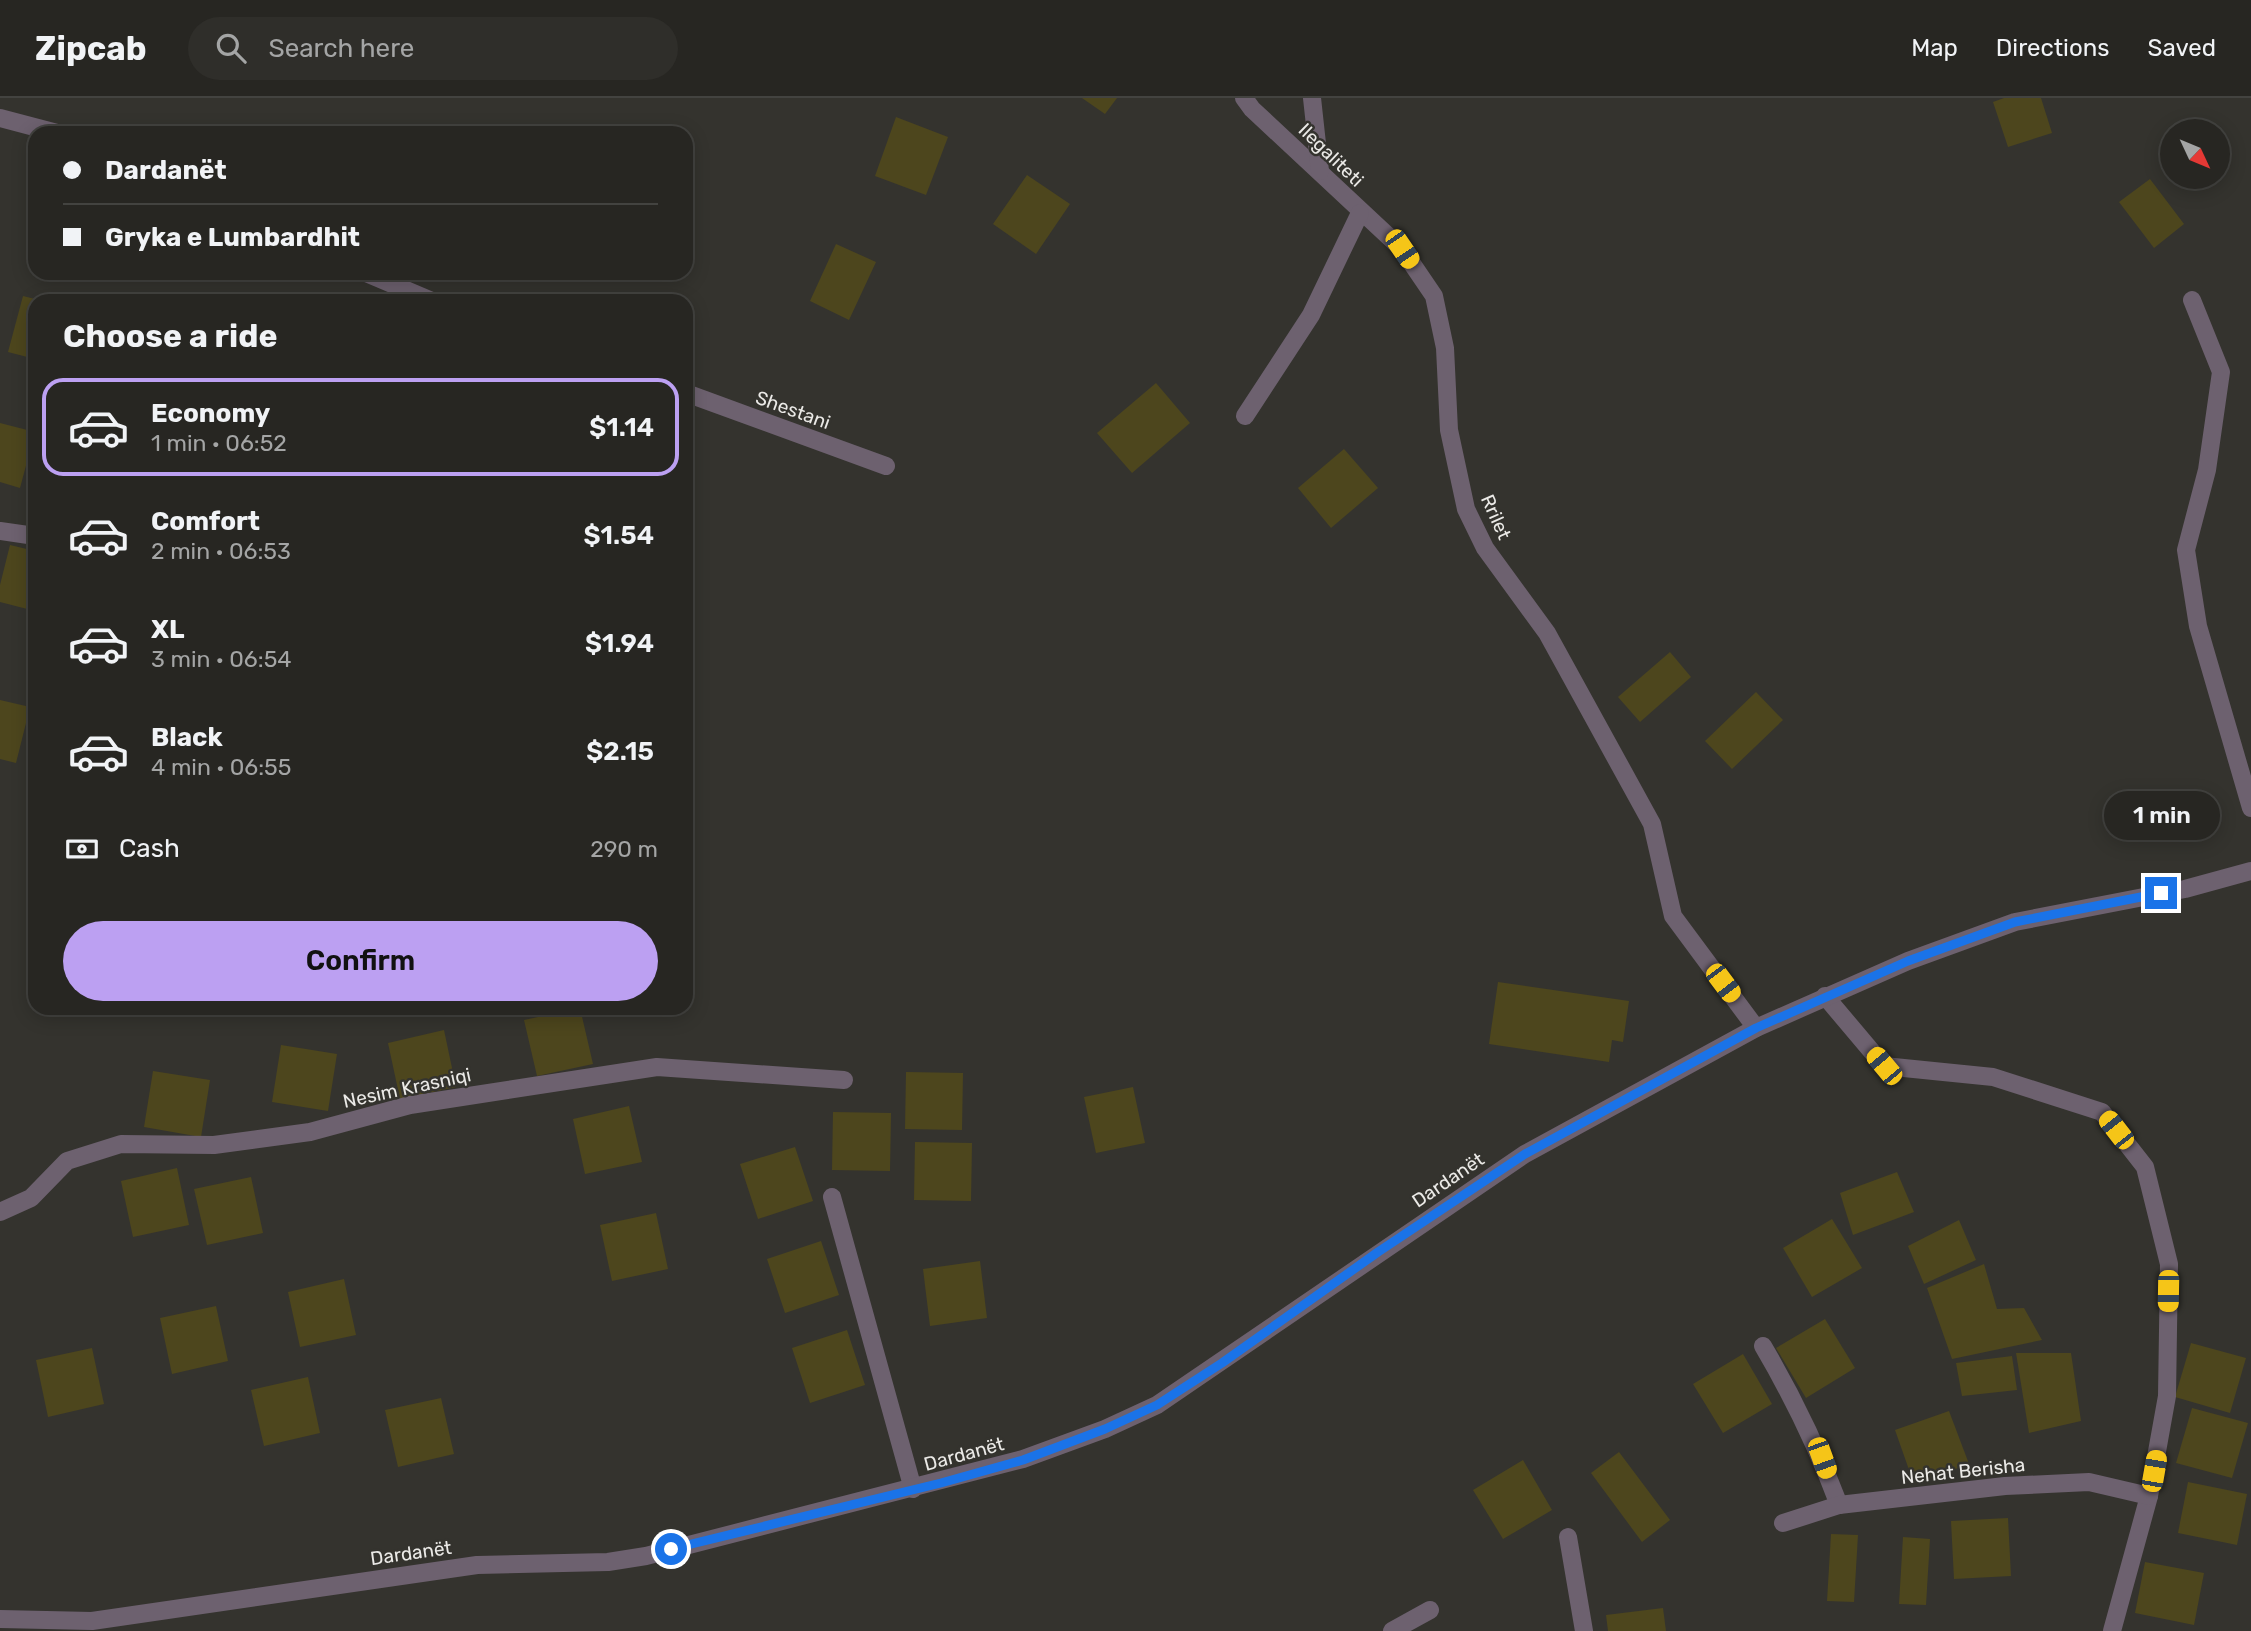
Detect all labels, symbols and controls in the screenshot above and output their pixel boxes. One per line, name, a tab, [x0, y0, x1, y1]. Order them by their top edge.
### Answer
search box	[188, 17, 678, 80]
text: Zipcab	[35, 29, 146, 68]
icon: search	[212, 29, 250, 67]
text: Search here	[268, 33, 414, 64]
text: Map	[1911, 34, 1958, 62]
text: Directions	[1996, 34, 2109, 62]
text: Saved	[2147, 34, 2216, 62]
street label: Ilegaliteti	[1294, 118, 1368, 192]
north arrow	[2160, 119, 2230, 189]
map controls	[2160, 119, 2230, 189]
text: Dardanët	[105, 155, 227, 186]
text: Gryka e Lumbardhit	[105, 222, 360, 253]
car	[1382, 226, 1423, 272]
text: Choose a ride	[63, 317, 277, 355]
street label: Shestani	[753, 386, 833, 434]
icon: car	[67, 396, 130, 459]
text: Economy	[151, 398, 270, 429]
text: $1.14	[589, 412, 654, 443]
text: 1 min · 06:52	[151, 429, 287, 457]
street label: Rrilet	[1476, 491, 1516, 544]
icon: car	[67, 504, 130, 567]
text: Comfort	[151, 506, 260, 537]
text: $1.54	[584, 520, 654, 551]
text: 2 min · 06:53	[151, 537, 291, 565]
icon: car	[67, 612, 130, 675]
text: XL	[151, 614, 184, 645]
text: $1.94	[585, 628, 654, 659]
text: 3 min · 06:54	[151, 645, 292, 673]
icon: car	[67, 720, 130, 783]
text: Black	[151, 722, 223, 753]
text: $2.15	[586, 736, 654, 767]
text: 4 min · 06:55	[151, 753, 291, 781]
callout: 1 min	[2103, 792, 2219, 840]
text: 1 min	[2133, 801, 2191, 829]
icon: cash	[63, 830, 101, 868]
text: Cash	[119, 833, 180, 864]
text: 290 m	[590, 835, 658, 863]
route end	[2145, 877, 2177, 909]
button: Confirm	[63, 921, 658, 1001]
car	[1702, 960, 1745, 1006]
car	[1863, 1043, 1906, 1089]
street label: Nesim Krasniqi	[341, 1063, 473, 1113]
car	[2095, 1107, 2138, 1153]
street label: Dardanët	[1408, 1147, 1489, 1212]
car	[2158, 1270, 2179, 1312]
street label: Dardanët	[921, 1432, 1007, 1476]
car	[1805, 1435, 1840, 1481]
car	[2141, 1448, 2168, 1494]
street label: Nehat Berisha	[1900, 1453, 2026, 1489]
route start	[655, 1533, 687, 1565]
street label: Dardanët	[369, 1536, 454, 1570]

